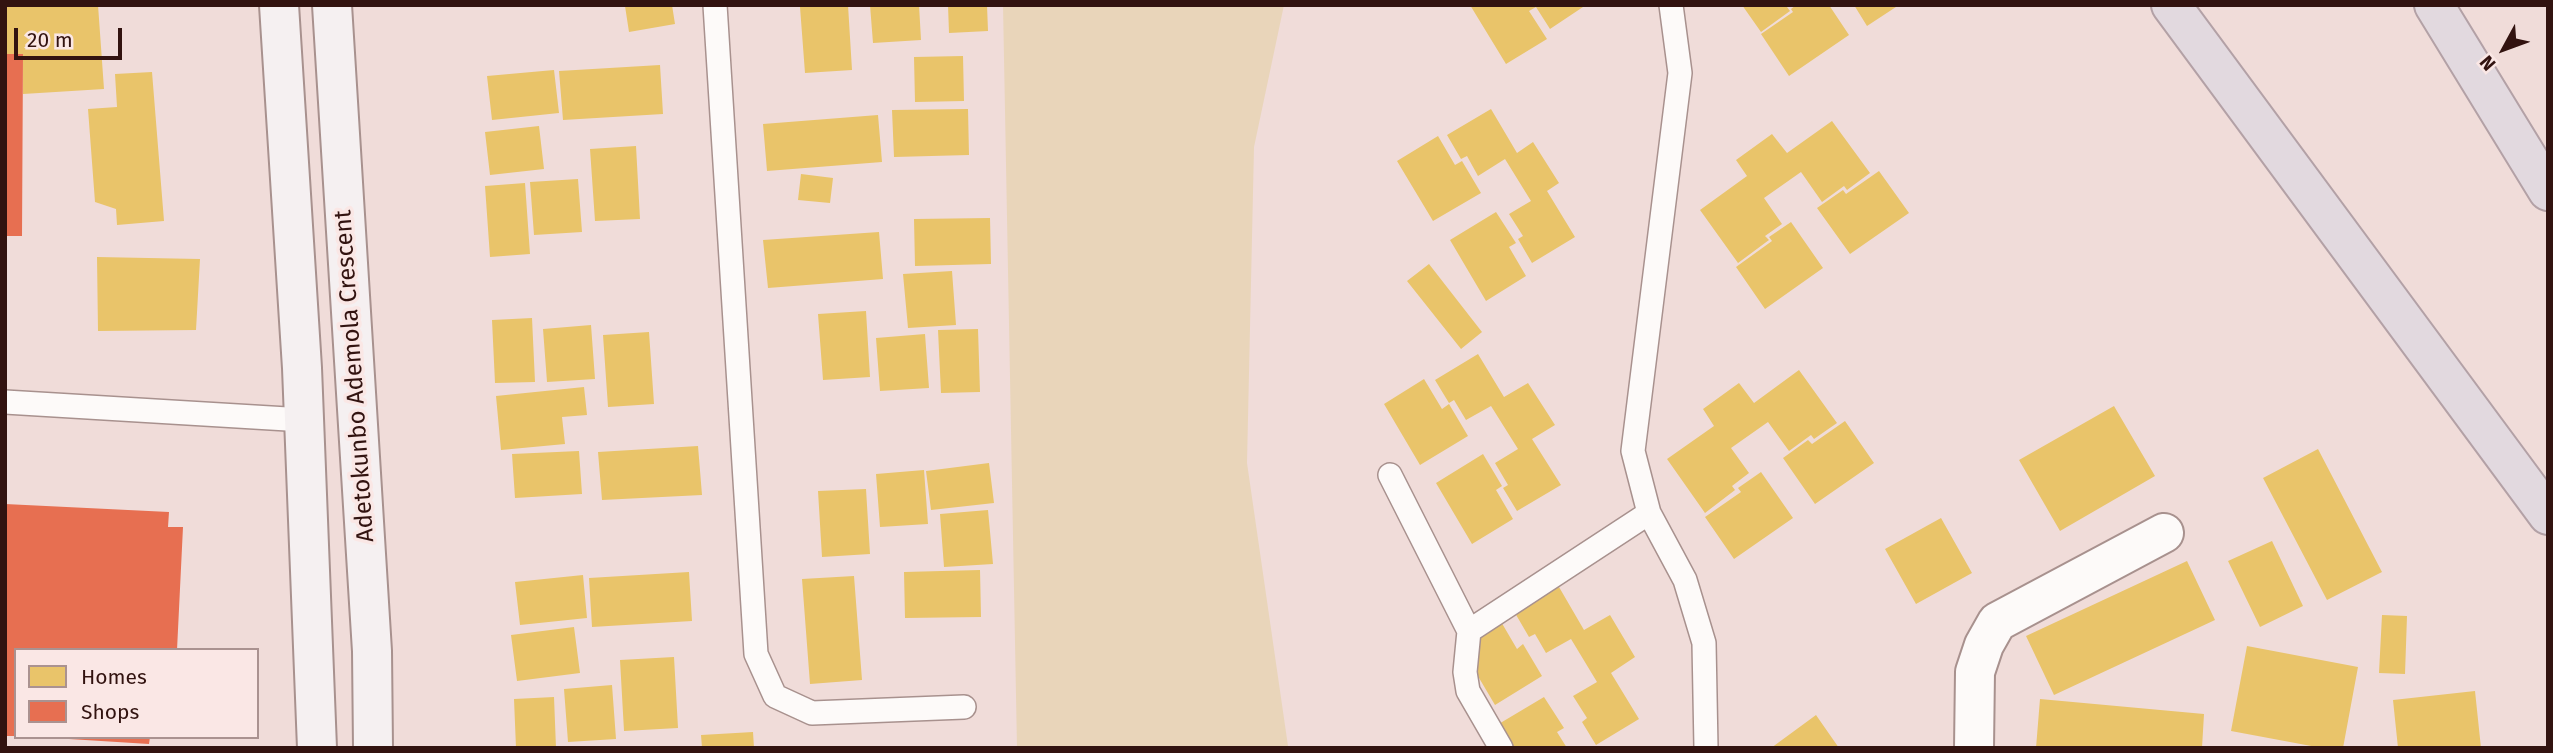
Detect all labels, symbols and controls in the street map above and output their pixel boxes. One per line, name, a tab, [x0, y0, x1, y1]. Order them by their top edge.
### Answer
scale bar	[18, 14, 126, 58]
north arrow	[2469, 14, 2539, 84]
text: 20 m	[27, 27, 73, 53]
text: N	[2475, 51, 2501, 75]
street label: Adetokunbo Ademola Crescent	[329, 209, 381, 543]
legend	[14, 648, 259, 739]
text: Homes	[81, 664, 147, 690]
text: Shops	[81, 699, 139, 725]

